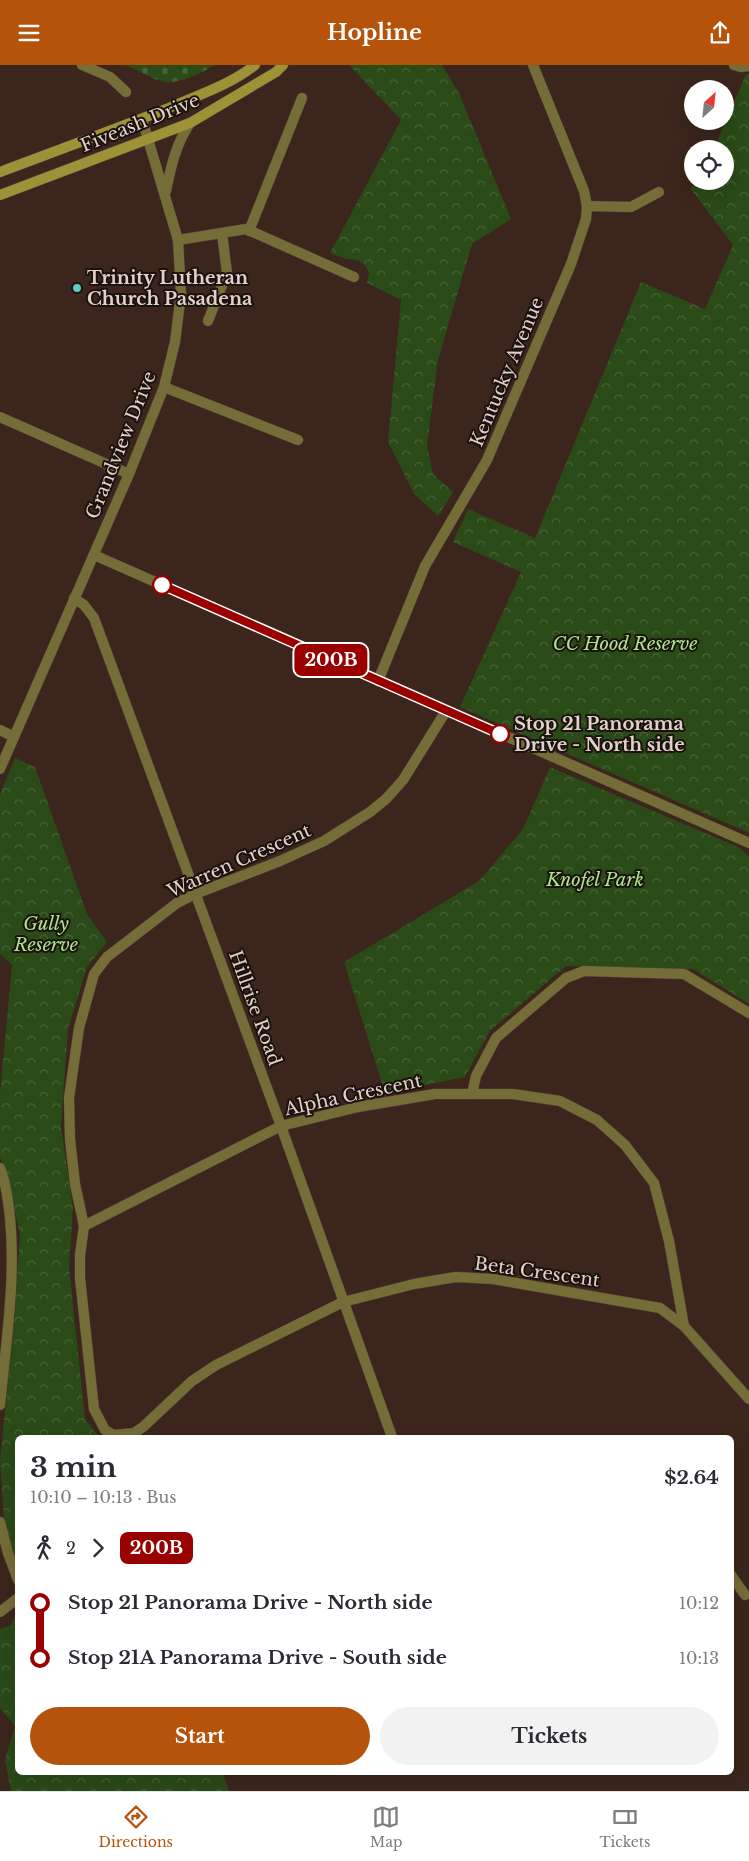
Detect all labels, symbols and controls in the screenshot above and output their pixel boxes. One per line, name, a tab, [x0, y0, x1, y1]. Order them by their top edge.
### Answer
icon: menu	[15, 19, 43, 47]
text: Hopline	[327, 19, 422, 46]
icon: share	[706, 19, 734, 47]
north arrow	[684, 80, 734, 130]
map controls	[684, 80, 734, 190]
street label: Fiveash Drive	[77, 89, 203, 157]
button: locate	[684, 140, 734, 190]
place label: Trinity Lutheran Church Pasadena	[87, 267, 253, 310]
marker: Trinity Lutheran Church Pasadena	[71, 282, 83, 294]
street label: Kentucky Avenue	[466, 294, 548, 450]
street label: Grandview Drive	[81, 368, 161, 522]
unlabelled marker	[152, 575, 172, 595]
park label: CC Hood Reserve	[553, 633, 697, 655]
line badge: 200B	[296, 644, 366, 676]
text: 200B	[304, 649, 358, 671]
place label: Stop 21 Panorama Drive - North side	[514, 713, 685, 756]
marker: Stop 21 Panorama Drive - North side	[490, 724, 510, 744]
street label: Warren Crescent	[163, 819, 314, 903]
park label: Knofel Park	[545, 869, 644, 891]
park label: Gully Reserve	[13, 913, 78, 956]
street label: Hillrise Road	[224, 947, 286, 1069]
street label: Alpha Crescent	[281, 1070, 424, 1120]
street label: Beta Crescent	[473, 1252, 601, 1292]
text: 3 min	[30, 1450, 117, 1485]
text: $2.64	[664, 1466, 719, 1489]
text: 10:10 – 10:13 · Bus	[30, 1487, 176, 1507]
icon: walk	[30, 1534, 58, 1562]
icon: forward	[84, 1534, 112, 1562]
text: 200B	[130, 1537, 183, 1559]
text: 2	[66, 1538, 76, 1558]
text: Stop 21 Panorama Drive - North side	[68, 1591, 433, 1614]
text: 10:12	[679, 1593, 719, 1613]
text: Stop 21A Panorama Drive - South side	[68, 1646, 447, 1669]
text: 10:13	[679, 1648, 719, 1668]
button: Start	[30, 1707, 370, 1765]
button: Tickets	[380, 1707, 719, 1765]
tab: Directions	[99, 1803, 173, 1851]
tab: Map	[370, 1803, 403, 1851]
tab: Tickets	[600, 1803, 650, 1851]

